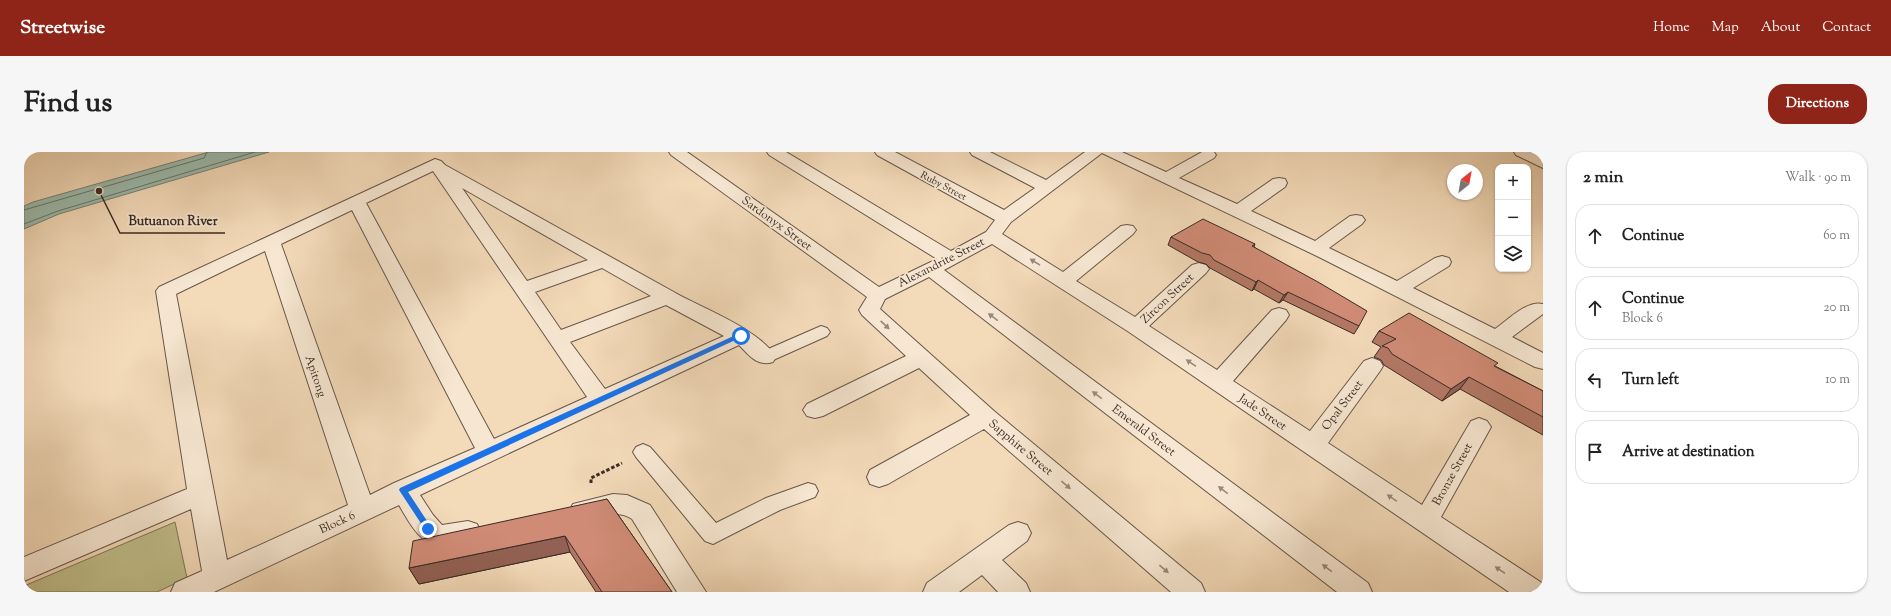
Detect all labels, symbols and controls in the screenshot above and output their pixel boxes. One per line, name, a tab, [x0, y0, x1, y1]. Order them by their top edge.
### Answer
text: Streetwise	[20, 15, 105, 42]
text: Home	[1653, 18, 1690, 38]
text: Map	[1712, 18, 1739, 38]
text: About	[1761, 18, 1800, 38]
text: Contact	[1822, 18, 1871, 38]
text: Find us	[24, 84, 112, 124]
button: Directions	[1768, 84, 1867, 124]
north arrow	[1447, 164, 1483, 200]
map controls	[1495, 164, 1531, 272]
button: +	[1495, 164, 1531, 200]
text: 2 min	[1583, 166, 1624, 190]
street label: Ruby Street	[917, 168, 970, 205]
text: Walk · 90 m	[1785, 169, 1851, 187]
street label: Sardonyx Street	[738, 192, 815, 255]
button: −	[1495, 200, 1531, 236]
callout: Butuanon River	[120, 208, 225, 233]
text: Butuanon River	[128, 213, 218, 231]
icon: ahead	[1584, 225, 1606, 247]
text: Continue	[1622, 226, 1684, 247]
text: 60 m	[1823, 227, 1850, 245]
street label: Alexandrite Street	[895, 233, 988, 293]
button: layers	[1495, 236, 1531, 272]
one-way arrow	[1029, 259, 1041, 266]
street label: Zircon Street	[1137, 269, 1198, 328]
text: Continue	[1622, 289, 1684, 310]
icon: ahead	[1584, 297, 1606, 319]
text: 20 m	[1824, 299, 1850, 317]
text: Block 6	[1622, 310, 1663, 328]
one-way arrow	[988, 312, 999, 321]
one-way arrow	[879, 320, 890, 329]
route start	[732, 327, 750, 345]
street label: Apitong	[300, 353, 331, 400]
one-way arrow	[1186, 359, 1196, 367]
icon: left	[1584, 369, 1606, 391]
text: Turn left	[1622, 370, 1679, 391]
text: 10 m	[1825, 371, 1850, 389]
street label: Opal Street	[1318, 376, 1368, 435]
street label: Jade Street	[1234, 390, 1290, 436]
one-way arrow	[1092, 391, 1102, 399]
street label: Emerald Street	[1108, 401, 1179, 461]
street label: Sapphire Street	[984, 415, 1057, 480]
street label: Bronze Street	[1428, 440, 1478, 509]
icon: arrive	[1584, 441, 1606, 463]
text: Arrive at destination	[1622, 442, 1755, 463]
one-way arrow	[1061, 480, 1070, 489]
one-way arrow	[1218, 486, 1229, 494]
one-way arrow	[1387, 494, 1397, 502]
street label: Block 6	[317, 507, 358, 539]
route end	[419, 520, 437, 538]
one-way arrow	[1321, 564, 1332, 573]
one-way arrow	[1159, 565, 1170, 574]
one-way arrow	[1495, 566, 1505, 574]

